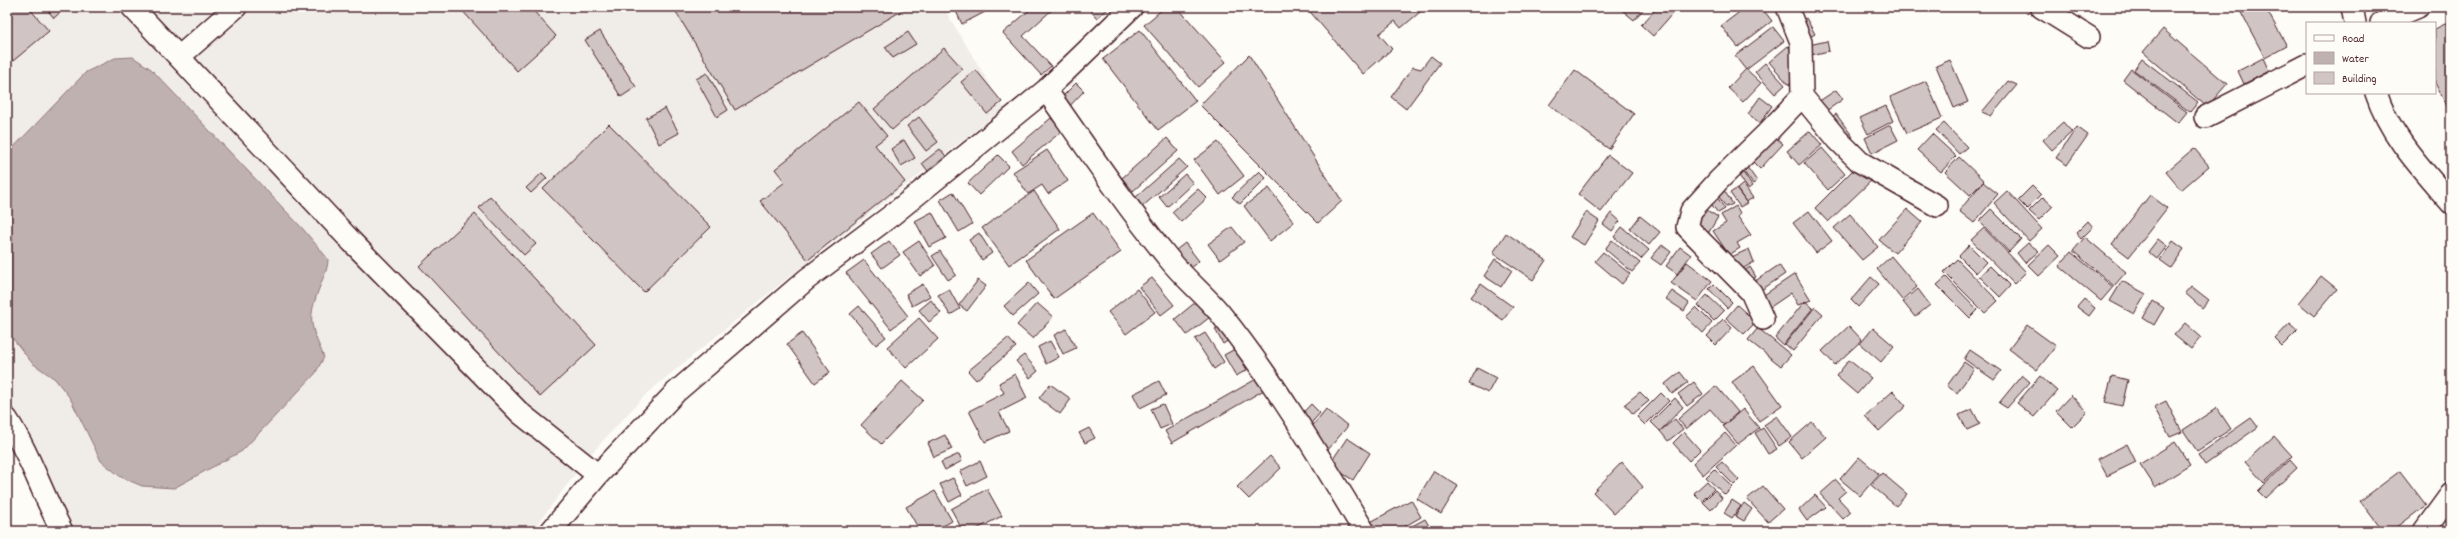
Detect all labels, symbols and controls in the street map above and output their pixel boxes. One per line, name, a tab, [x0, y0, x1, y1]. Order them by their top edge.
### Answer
legend	[2306, 22, 2436, 94]
text: Road	[2342, 31, 2364, 48]
text: Water	[2342, 51, 2369, 68]
text: Building	[2342, 71, 2377, 88]

